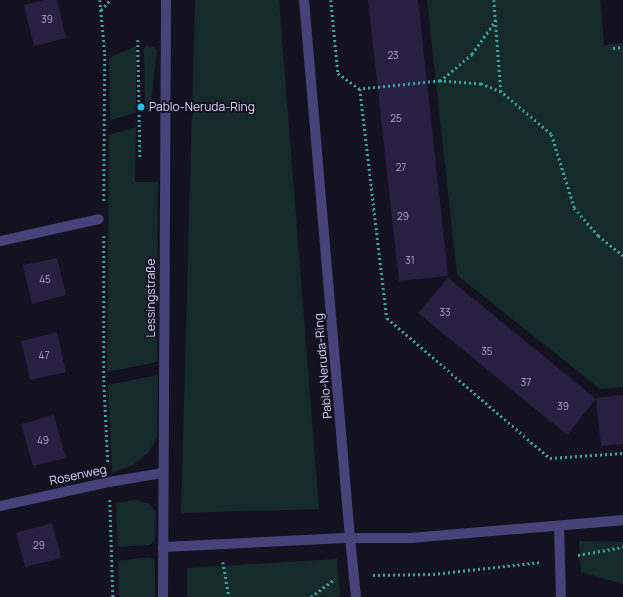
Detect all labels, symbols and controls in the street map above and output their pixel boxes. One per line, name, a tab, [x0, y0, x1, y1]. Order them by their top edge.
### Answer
house number: 39	[41, 14, 53, 26]
house number: 23	[387, 50, 399, 62]
place label: Pablo-Neruda-Ring	[149, 100, 255, 114]
marker: Pablo-Neruda-Ring	[136, 102, 146, 112]
house number: 25	[390, 113, 402, 125]
house number: 27	[396, 162, 406, 174]
house number: 29	[397, 211, 409, 223]
house number: 31	[405, 255, 415, 267]
street label: Lessingstraße	[144, 259, 158, 337]
house number: 45	[39, 274, 51, 286]
house number: 33	[439, 307, 451, 319]
street label: Pablo-Neruda-Ring	[311, 313, 335, 419]
house number: 35	[481, 346, 493, 358]
house number: 47	[39, 350, 49, 362]
house number: 37	[521, 377, 531, 389]
house number: 39	[557, 401, 569, 413]
house number: 49	[37, 435, 49, 447]
street label: Rosenweg	[48, 462, 108, 488]
house number: 29	[33, 540, 45, 552]

